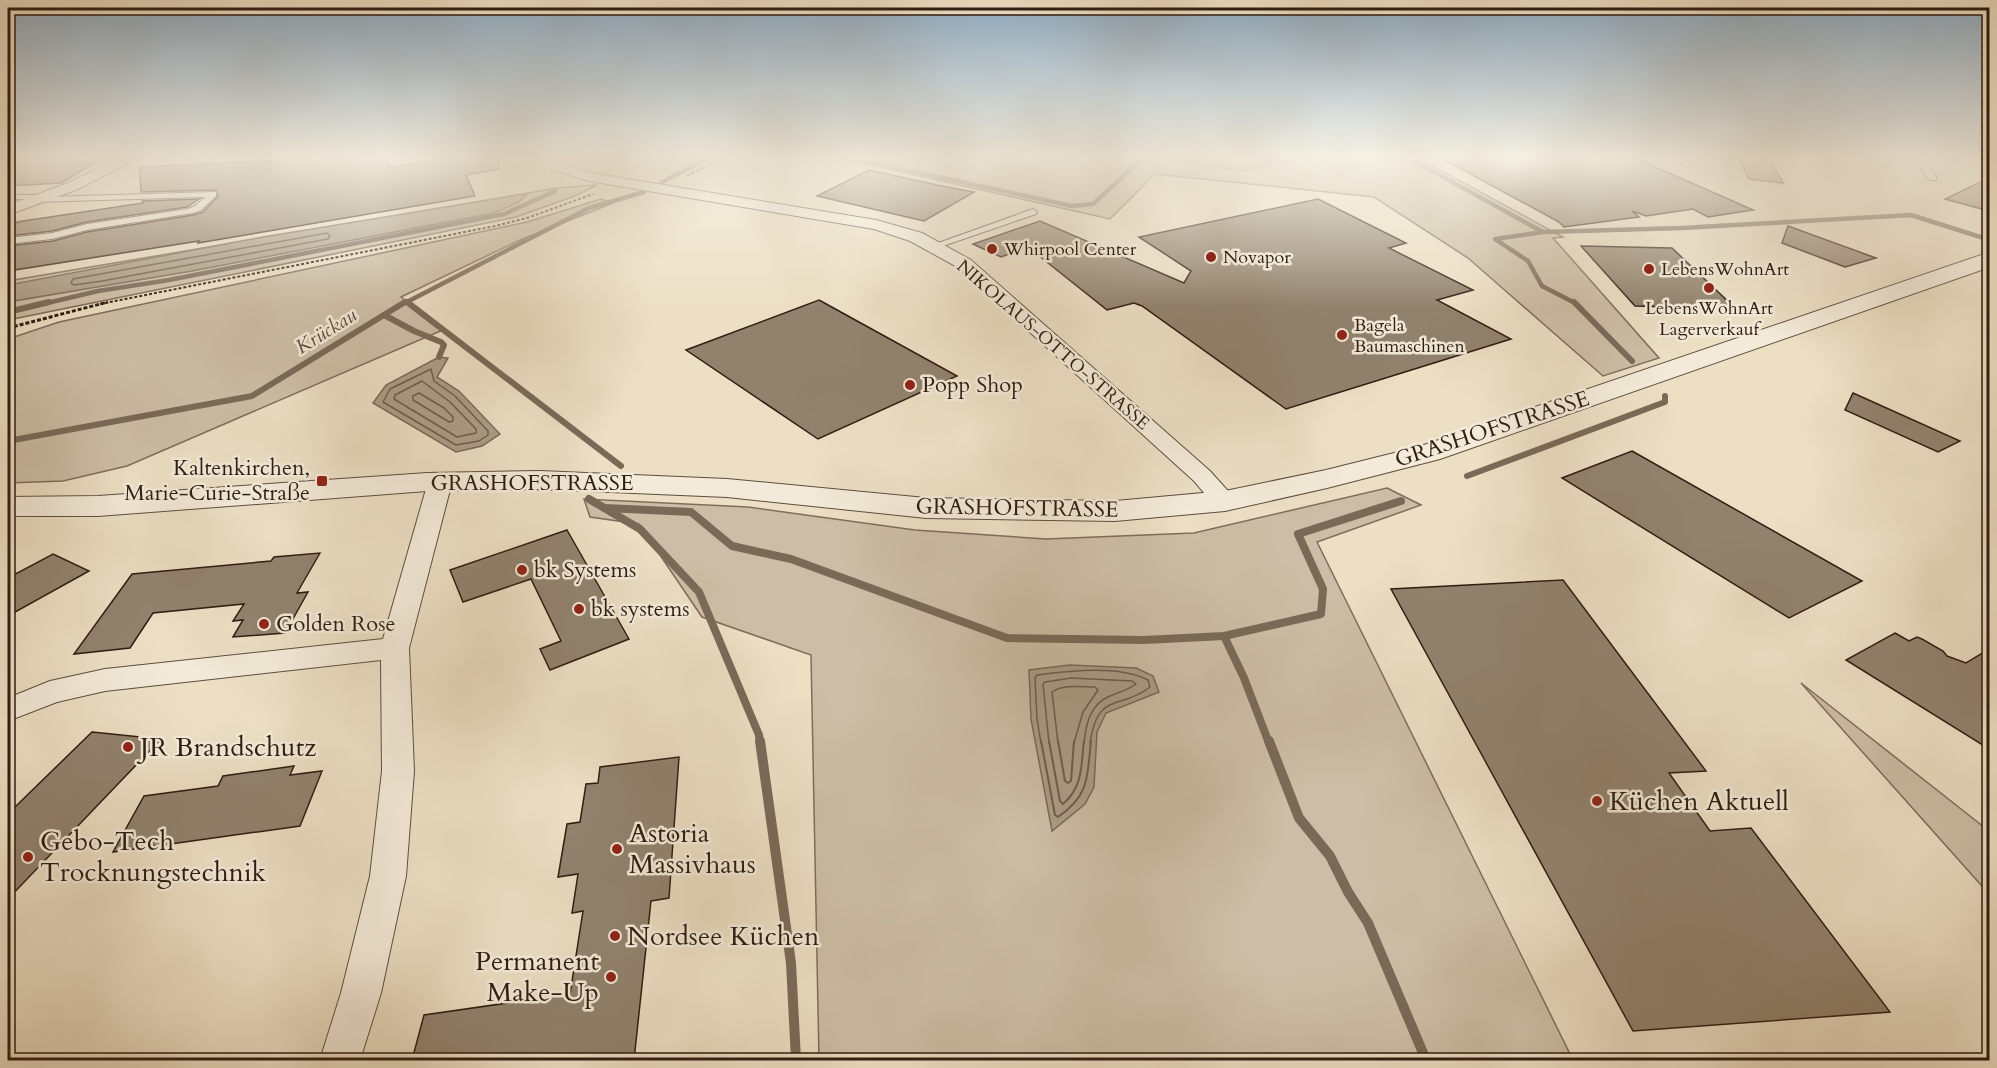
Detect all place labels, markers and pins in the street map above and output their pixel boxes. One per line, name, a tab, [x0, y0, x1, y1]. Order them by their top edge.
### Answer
place label: Whirpool Center	[1003, 237, 1137, 262]
marker: Whirpool Center	[985, 242, 999, 256]
place label: Novapor	[1223, 245, 1291, 270]
marker: Novapor	[1204, 250, 1218, 264]
place label: LebensWohnArt	[1661, 257, 1789, 282]
marker: LebensWohnArt	[1642, 262, 1656, 276]
marker: LebensWohnArt Lagerverkauf	[1702, 281, 1716, 295]
place label: LebensWohnArt Lagerverkauf	[1645, 296, 1773, 342]
place label: Bagela Baumaschinen	[1354, 313, 1465, 359]
marker: Bagela Baumaschinen	[1335, 328, 1349, 342]
place label: Popp Shop	[922, 370, 1023, 400]
marker: Popp Shop	[903, 378, 917, 392]
place label: Kaltenkirchen, Marie-Curie-Straße	[124, 453, 310, 508]
marker: Kaltenkirchen, Marie-Curie-Straße	[315, 474, 329, 488]
place label: bk Systems	[534, 555, 636, 585]
marker: bk Systems	[515, 563, 529, 577]
place label: bk systems	[591, 594, 690, 624]
marker: bk systems	[572, 602, 586, 616]
place label: Golden Rose	[276, 609, 396, 639]
marker: Golden Rose	[257, 617, 271, 631]
place label: JR Brandschutz	[136, 729, 316, 766]
marker: JR Brandschutz	[121, 740, 135, 754]
place label: Küchen Aktuell	[1609, 783, 1789, 820]
marker: Küchen Aktuell	[1590, 794, 1604, 808]
place label: Astoria Massivhaus	[629, 815, 756, 883]
place label: Gebo-Tech Trocknungstechnik	[40, 823, 267, 891]
marker: Astoria Massivhaus	[610, 842, 624, 856]
marker: Gebo-Tech Trocknungstechnik	[21, 850, 35, 864]
place label: Nordsee Küchen	[627, 918, 820, 955]
marker: Nordsee Küchen	[608, 929, 622, 943]
place label: Permanent Make-Up	[475, 943, 599, 1011]
marker: Permanent Make-Up	[604, 970, 618, 984]

